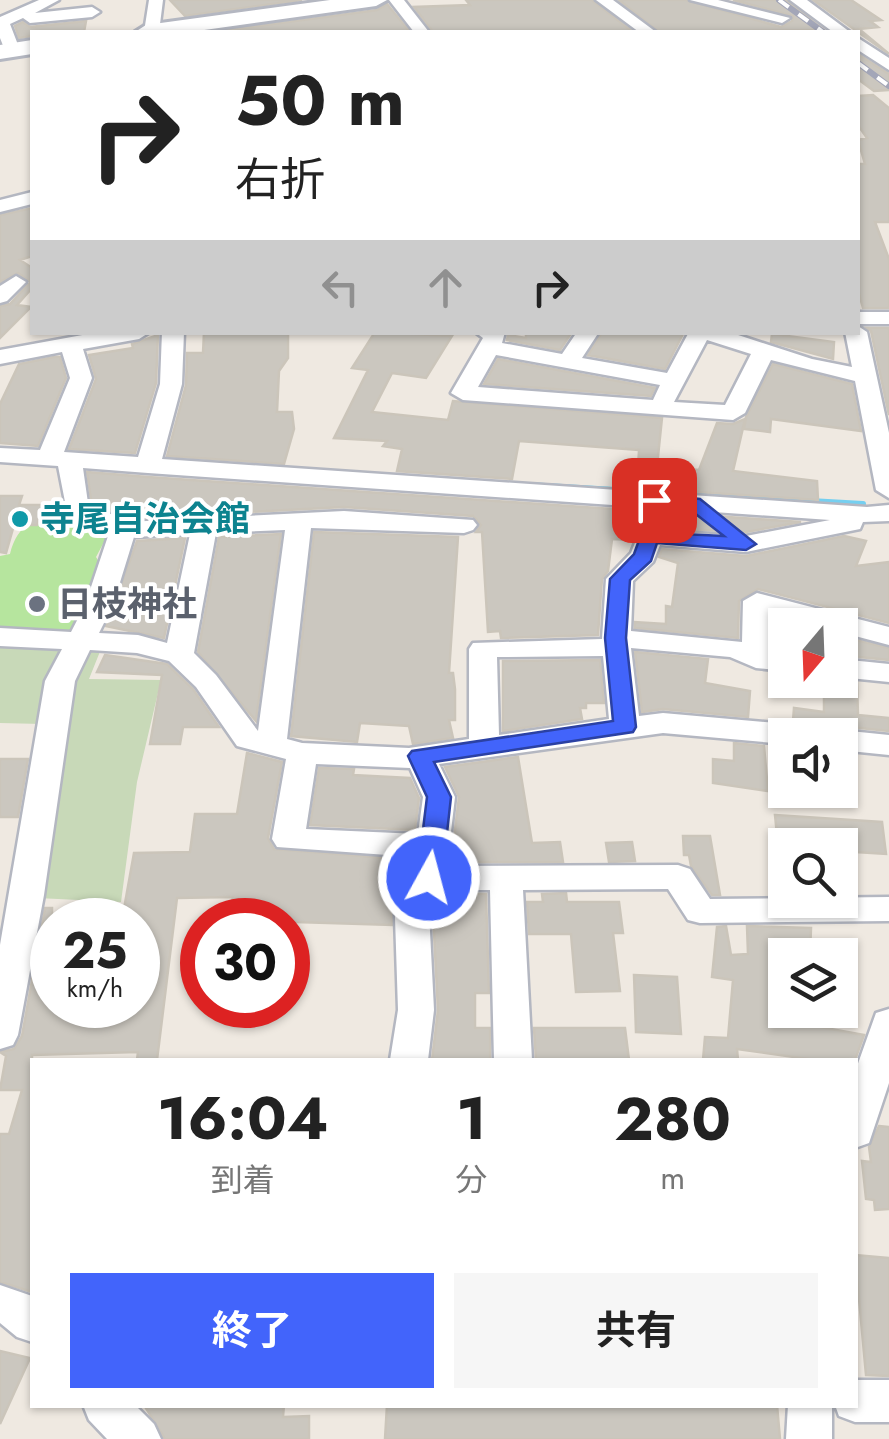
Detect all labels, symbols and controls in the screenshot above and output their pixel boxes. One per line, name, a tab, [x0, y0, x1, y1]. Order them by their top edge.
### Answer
text: 50 m	[235, 50, 405, 151]
icon: right	[70, 70, 200, 200]
text: 右折	[235, 147, 325, 212]
icon: left	[313, 260, 368, 315]
icon: ahead	[418, 260, 473, 315]
icon: right	[523, 260, 578, 315]
pin	[612, 458, 697, 543]
icon: arrive	[627, 473, 682, 528]
place label: 寺尾自治会館	[40, 494, 250, 544]
marker: 寺尾自治会館	[9, 508, 31, 530]
place label: 日枝神社	[57, 579, 197, 629]
marker: 日枝神社	[26, 593, 48, 615]
north arrow	[768, 608, 858, 698]
map controls	[768, 608, 858, 1028]
button: sound	[768, 718, 858, 808]
position arrow	[377, 826, 481, 930]
button: search	[768, 828, 858, 918]
speed limit sign: 30	[180, 898, 310, 1028]
text: 25	[62, 914, 128, 987]
button: layers	[768, 938, 858, 1028]
text: km/h	[67, 970, 123, 1006]
text: 16:04	[157, 1075, 329, 1162]
text: 1	[456, 1075, 487, 1162]
text: 280	[614, 1076, 731, 1163]
text: m	[660, 1155, 685, 1201]
text: 到着	[211, 1157, 275, 1203]
text: 分	[455, 1157, 487, 1203]
button: 終了	[70, 1273, 434, 1388]
button: 共有	[454, 1273, 818, 1388]

